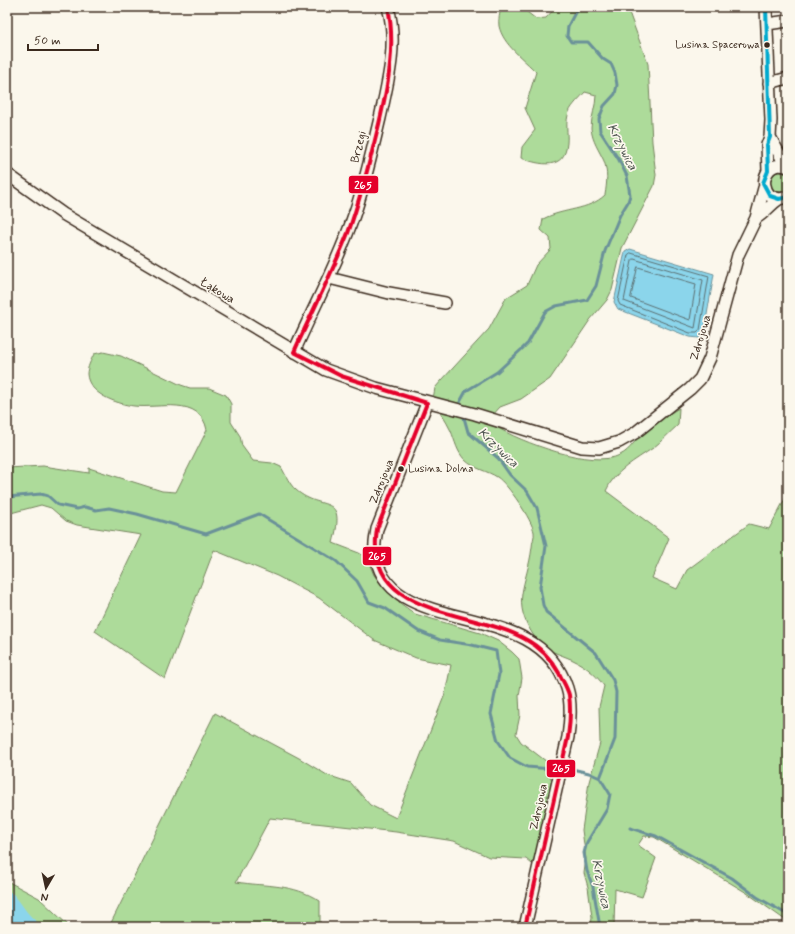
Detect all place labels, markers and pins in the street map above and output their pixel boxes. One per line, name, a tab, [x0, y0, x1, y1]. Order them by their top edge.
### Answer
place label: Lusina Spacerowa	[675, 38, 760, 52]
marker: Lusina Spacerowa	[762, 40, 772, 50]
place label: Lusina Dolna	[408, 462, 474, 476]
marker: Lusina Dolna	[396, 464, 406, 474]

